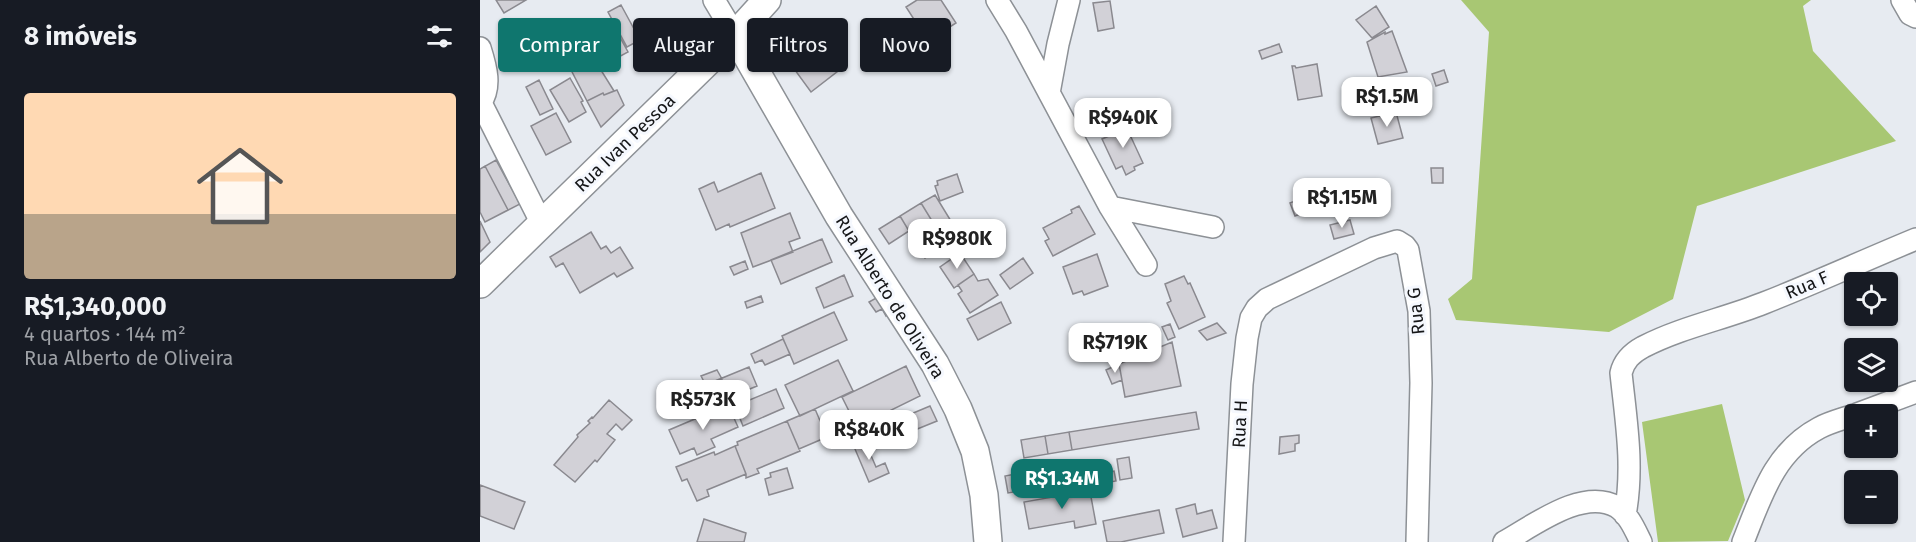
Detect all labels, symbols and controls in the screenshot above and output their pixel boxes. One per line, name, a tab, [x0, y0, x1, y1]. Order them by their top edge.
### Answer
chip: Comprar	[498, 18, 621, 72]
chip: Alugar	[633, 18, 735, 72]
chip: Filtros	[747, 18, 848, 72]
chip: Novo	[860, 18, 951, 72]
icon: filters	[423, 20, 456, 53]
text: 8 imóveis	[24, 21, 137, 52]
pin: R$1.5M	[1338, 77, 1436, 128]
text: R$1.5M	[1355, 84, 1419, 108]
street label: Rua Ivan Pessoa	[570, 89, 680, 197]
pin: R$940K	[1074, 98, 1172, 149]
text: R$940K	[1088, 105, 1158, 129]
icon: home	[186, 132, 294, 240]
pin: R$1.15M	[1287, 178, 1397, 229]
text: R$1.15M	[1307, 185, 1377, 209]
street label: Rua Alberto de Oliveira	[831, 211, 949, 383]
pin: R$980K	[908, 219, 1006, 270]
text: R$980K	[922, 226, 992, 250]
street label: Rua F	[1782, 266, 1832, 304]
map controls	[1844, 272, 1898, 524]
button: locate	[1844, 272, 1898, 326]
street label: Rua G	[1403, 286, 1429, 336]
text: R$1,340,000	[24, 291, 167, 322]
text: 4 quartos · 144 m²	[24, 322, 186, 346]
pin: R$719K	[1066, 323, 1164, 374]
text: R$719K	[1083, 330, 1147, 354]
button: layers	[1844, 338, 1898, 392]
text: Rua Alberto de Oliveira	[24, 346, 233, 370]
pin: R$573K	[654, 380, 752, 431]
text: R$573K	[670, 387, 736, 411]
street label: Rua H	[1228, 399, 1252, 449]
button: +	[1844, 404, 1898, 458]
pin: R$840K	[820, 410, 918, 461]
text: R$840K	[834, 417, 904, 441]
pin: R$1.34M	[1007, 459, 1117, 510]
text: R$1.34M	[1025, 466, 1099, 490]
button: −	[1844, 470, 1898, 524]

